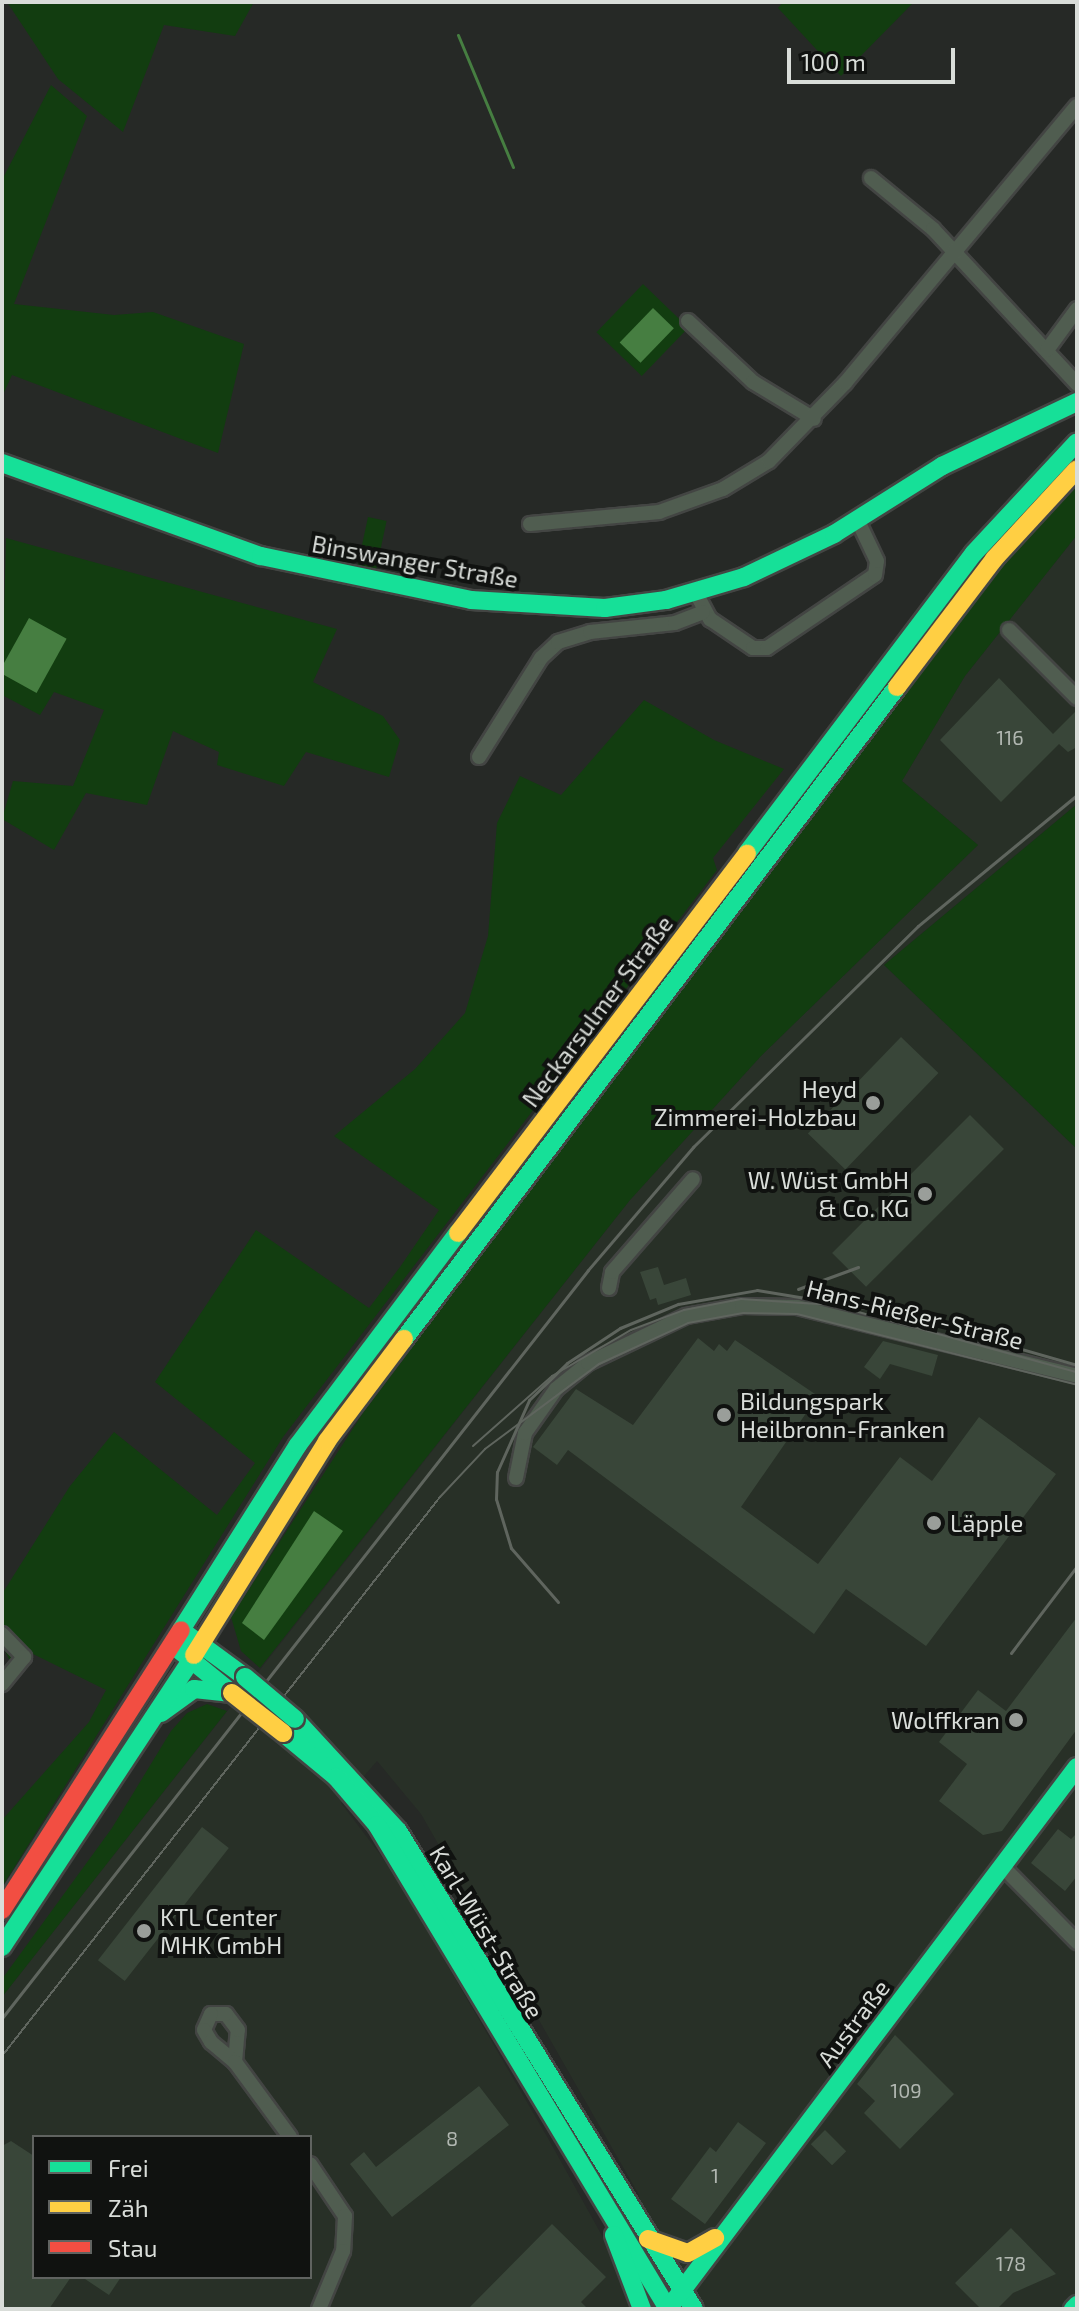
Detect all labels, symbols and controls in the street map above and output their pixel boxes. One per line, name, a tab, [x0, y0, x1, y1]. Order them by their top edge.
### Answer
scale bar	[791, 32, 959, 82]
text: 100 m	[801, 47, 866, 76]
street label: Binswanger Straße	[309, 529, 521, 593]
house number: 116	[996, 725, 1024, 749]
street label: Neckarsulmer Straße	[515, 909, 679, 1113]
place label: Heyd Zimmerei-Holzbau	[654, 1075, 857, 1131]
marker: Heyd Zimmerei-Holzbau	[864, 1094, 882, 1112]
place label: W. Wüst GmbH & Co. KG	[747, 1166, 909, 1222]
marker: W. Wüst GmbH & Co. KG	[916, 1185, 934, 1203]
street label: Hans-Rießer-Straße	[804, 1273, 1026, 1355]
place label: Bildungspark Heilbronn-Franken	[740, 1387, 945, 1443]
marker: Bildungspark Heilbronn-Franken	[715, 1406, 733, 1424]
place label: Läpple	[950, 1509, 1023, 1537]
marker: Läpple	[925, 1514, 943, 1532]
place label: Wolffkran	[891, 1706, 1000, 1734]
marker: Wolffkran	[1007, 1711, 1025, 1729]
street label: Karl-Wüst-Straße	[424, 1840, 550, 2024]
place label: KTL Center MHK GmbH	[160, 1903, 282, 1959]
marker: KTL Center MHK GmbH	[135, 1922, 153, 1940]
street label: Austraße	[811, 1974, 895, 2072]
house number: 109	[890, 2078, 922, 2102]
house number: 8	[446, 2126, 458, 2150]
legend	[32, 2135, 312, 2279]
text: Frei	[108, 2153, 149, 2182]
house number: 1	[711, 2163, 719, 2187]
text: Zäh	[108, 2193, 149, 2222]
text: Stau	[108, 2233, 157, 2262]
house number: 178	[996, 2251, 1026, 2275]

